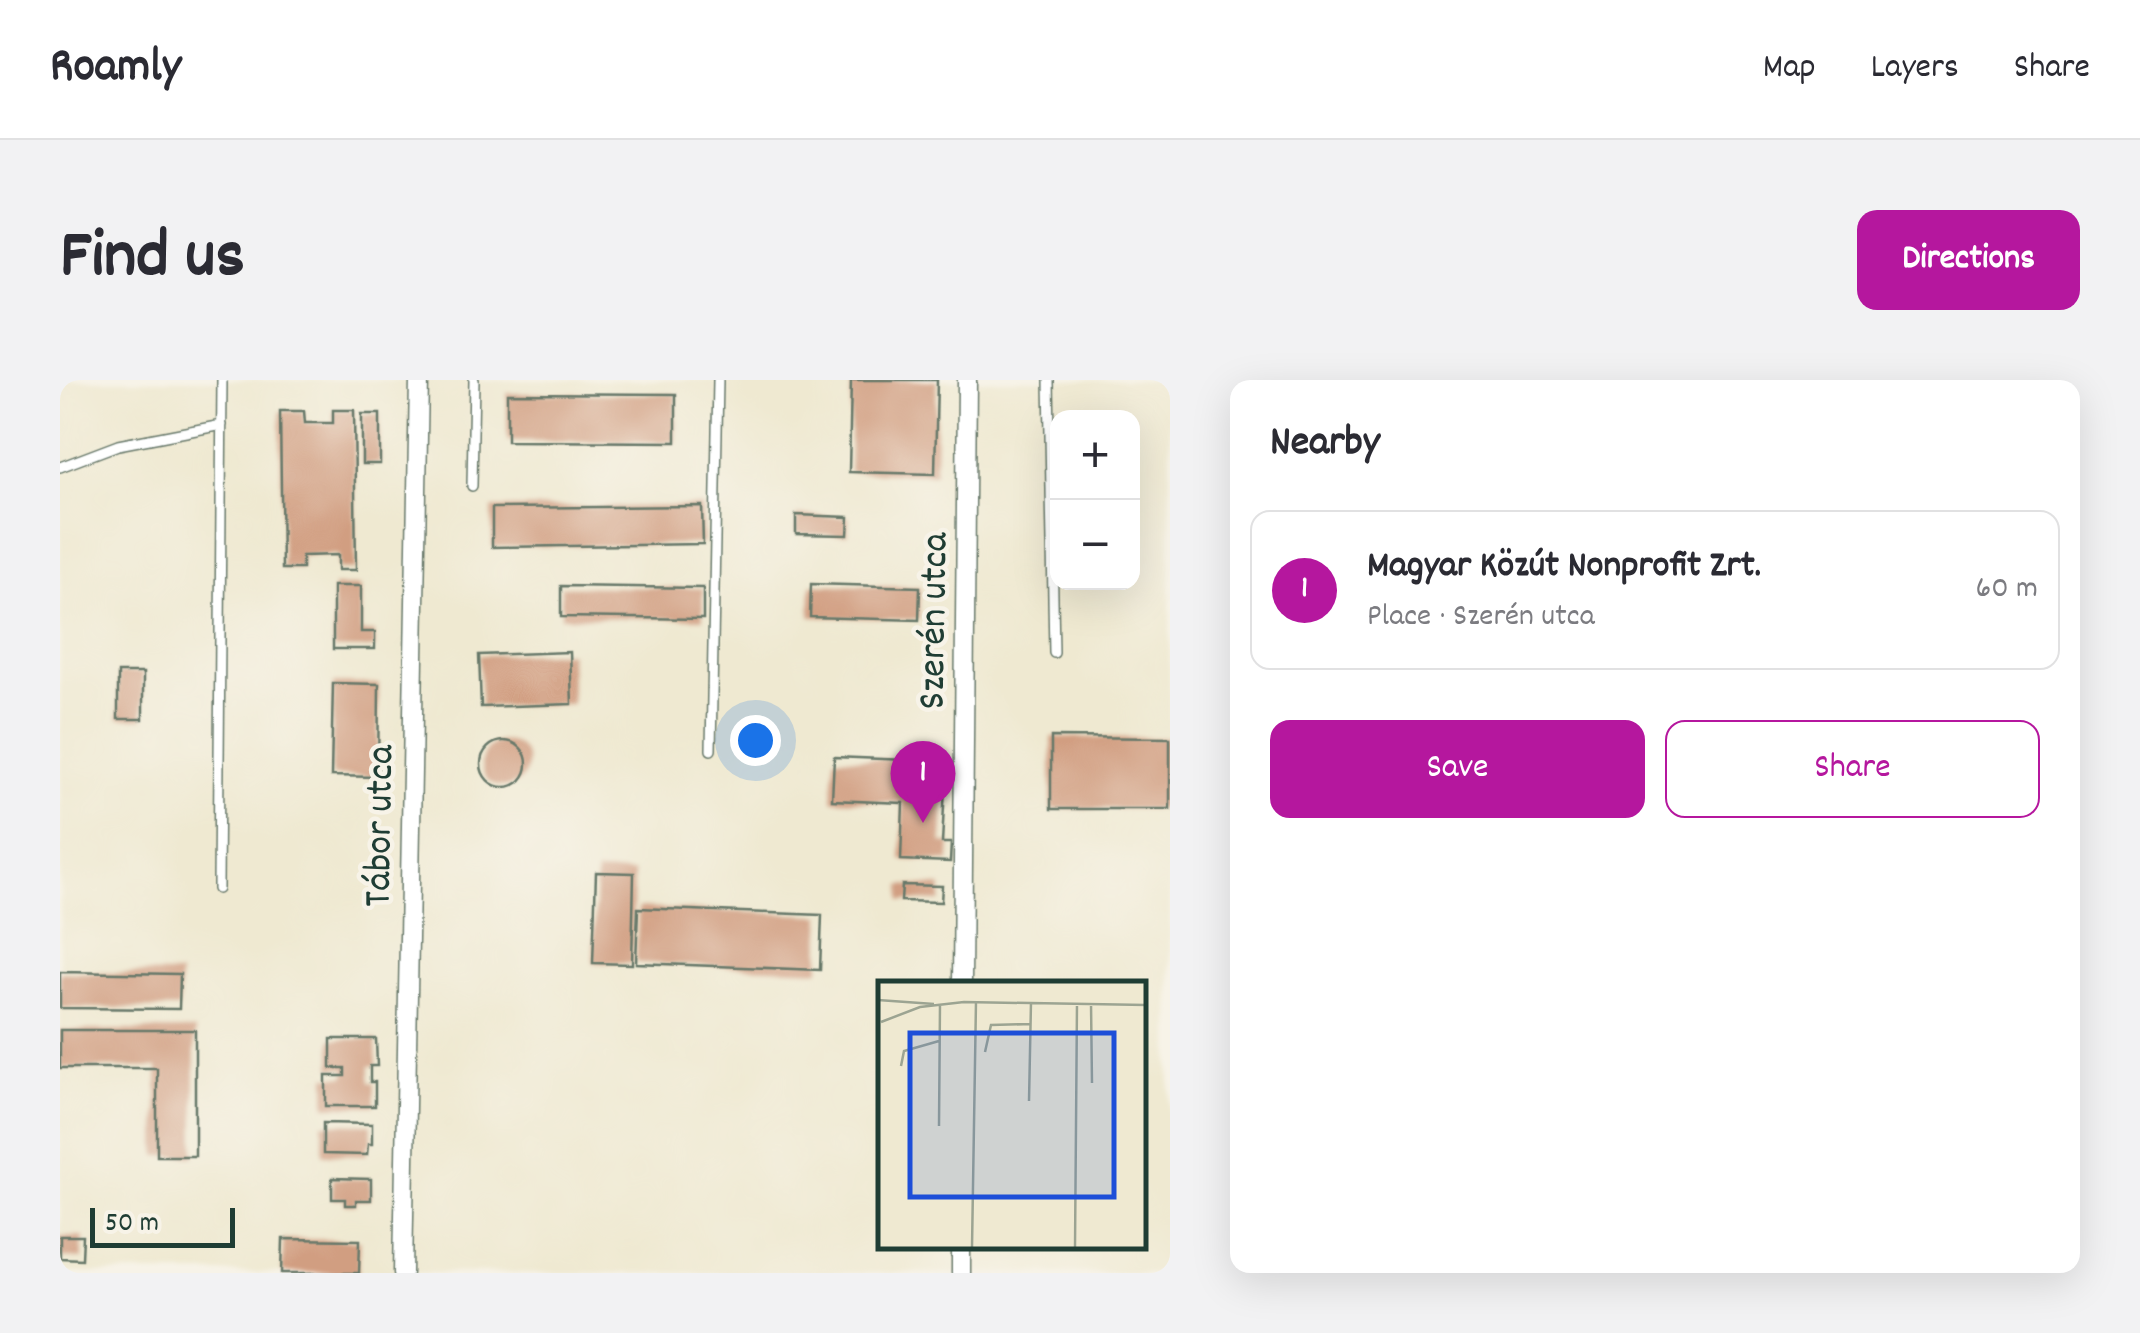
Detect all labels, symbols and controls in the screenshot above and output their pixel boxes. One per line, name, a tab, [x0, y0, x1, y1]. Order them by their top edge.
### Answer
text: Roamly	[50, 35, 181, 104]
text: Map	[1763, 44, 1816, 94]
text: Layers	[1871, 44, 1959, 94]
text: Share	[2014, 44, 2090, 94]
text: Find us	[60, 210, 245, 310]
button: Directions	[1857, 210, 2080, 310]
map controls	[1050, 410, 1140, 590]
button: +	[1050, 410, 1140, 500]
text: Nearby	[1270, 415, 1380, 475]
button: −	[1050, 500, 1140, 590]
street label: Szerén utca	[906, 531, 967, 710]
text: Magyar Közút Nonprofit Zrt.	[1367, 540, 1761, 595]
text: 1	[1301, 567, 1308, 613]
text: 60 m	[1976, 567, 2038, 613]
text: Place · Szerén utca	[1367, 595, 1595, 641]
your location	[730, 715, 781, 766]
button: Save	[1270, 720, 1645, 818]
button: Share	[1665, 720, 2040, 818]
pin: 1	[890, 740, 956, 823]
street label: Tábor utca	[353, 743, 412, 908]
inset map	[878, 981, 1145, 1248]
scale bar	[90, 1203, 235, 1248]
text: 50 m	[105, 1205, 159, 1245]

